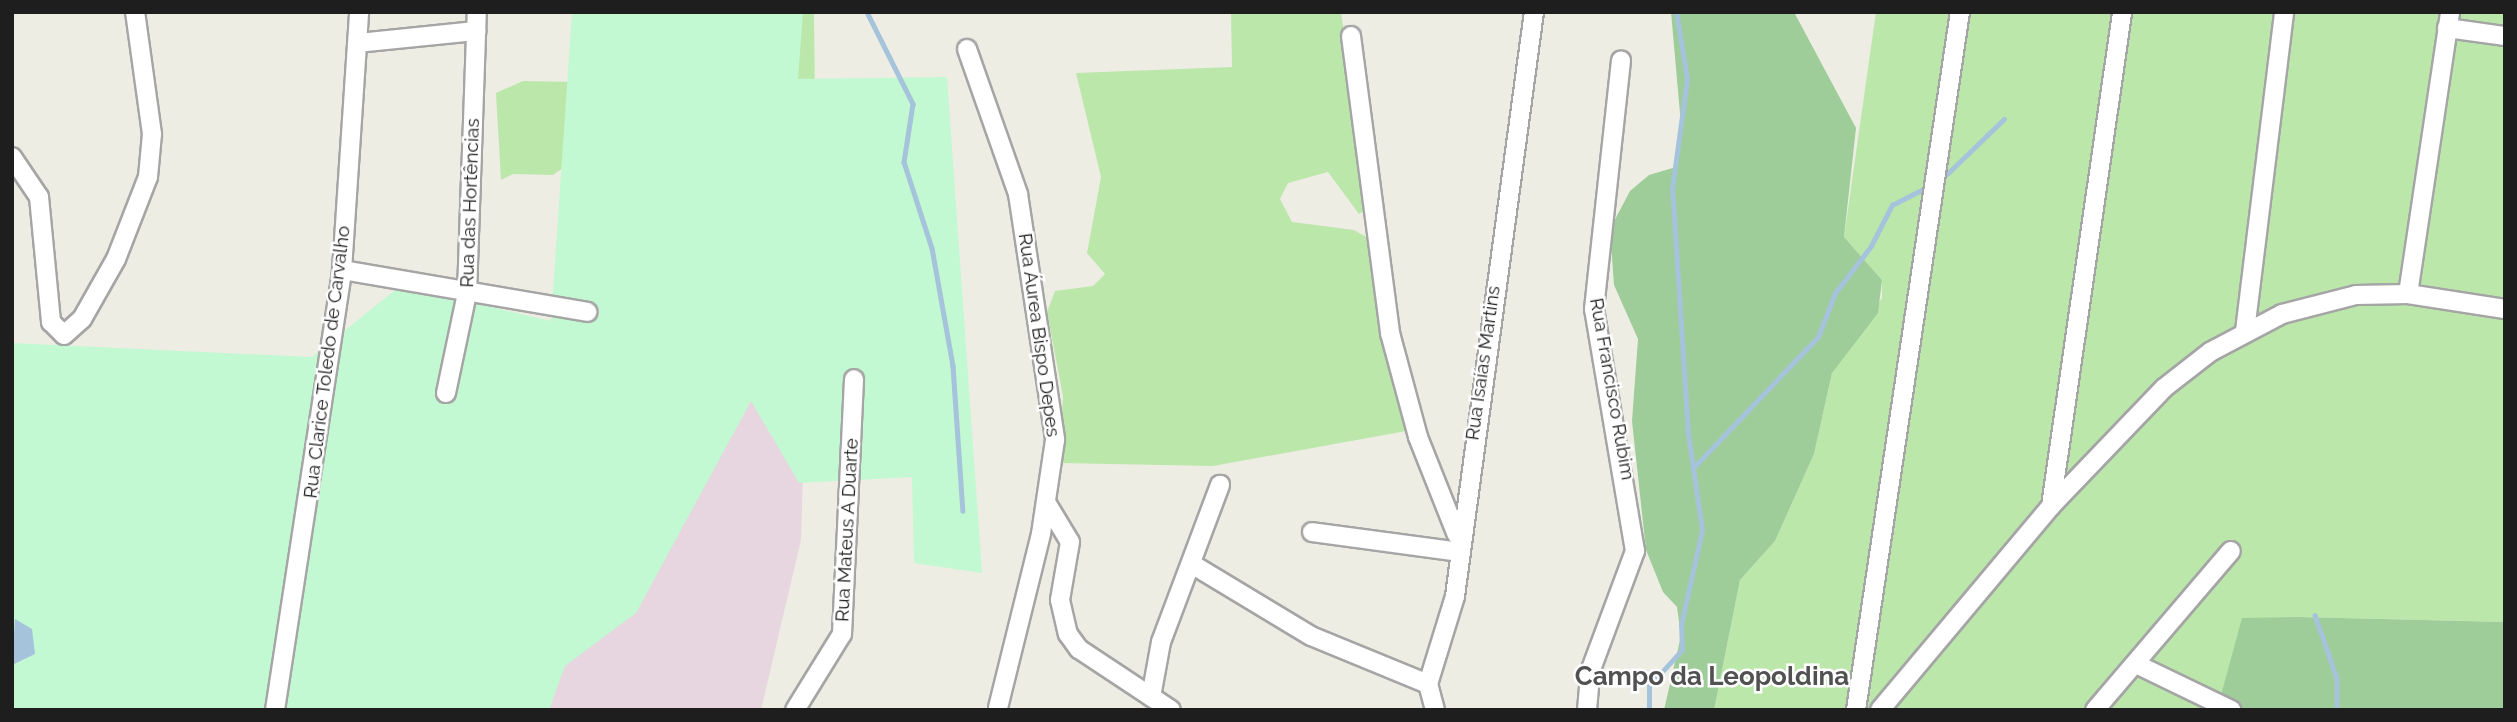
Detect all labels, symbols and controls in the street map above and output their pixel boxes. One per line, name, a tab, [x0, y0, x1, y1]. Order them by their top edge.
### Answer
street label: Rua das Hortências	[456, 118, 484, 288]
street label: Rua Clarice Toledo de Carvalho	[299, 224, 355, 500]
street label: Rua Áurea Bispo Depes	[1013, 231, 1065, 439]
street label: Rua Isaías Martins	[1461, 284, 1505, 442]
street label: Rua Francisco Rubim	[1585, 296, 1639, 482]
street label: Rua Mateus A Duarte	[831, 437, 863, 623]
district label: Campo da Leopoldina	[1575, 661, 1849, 693]

